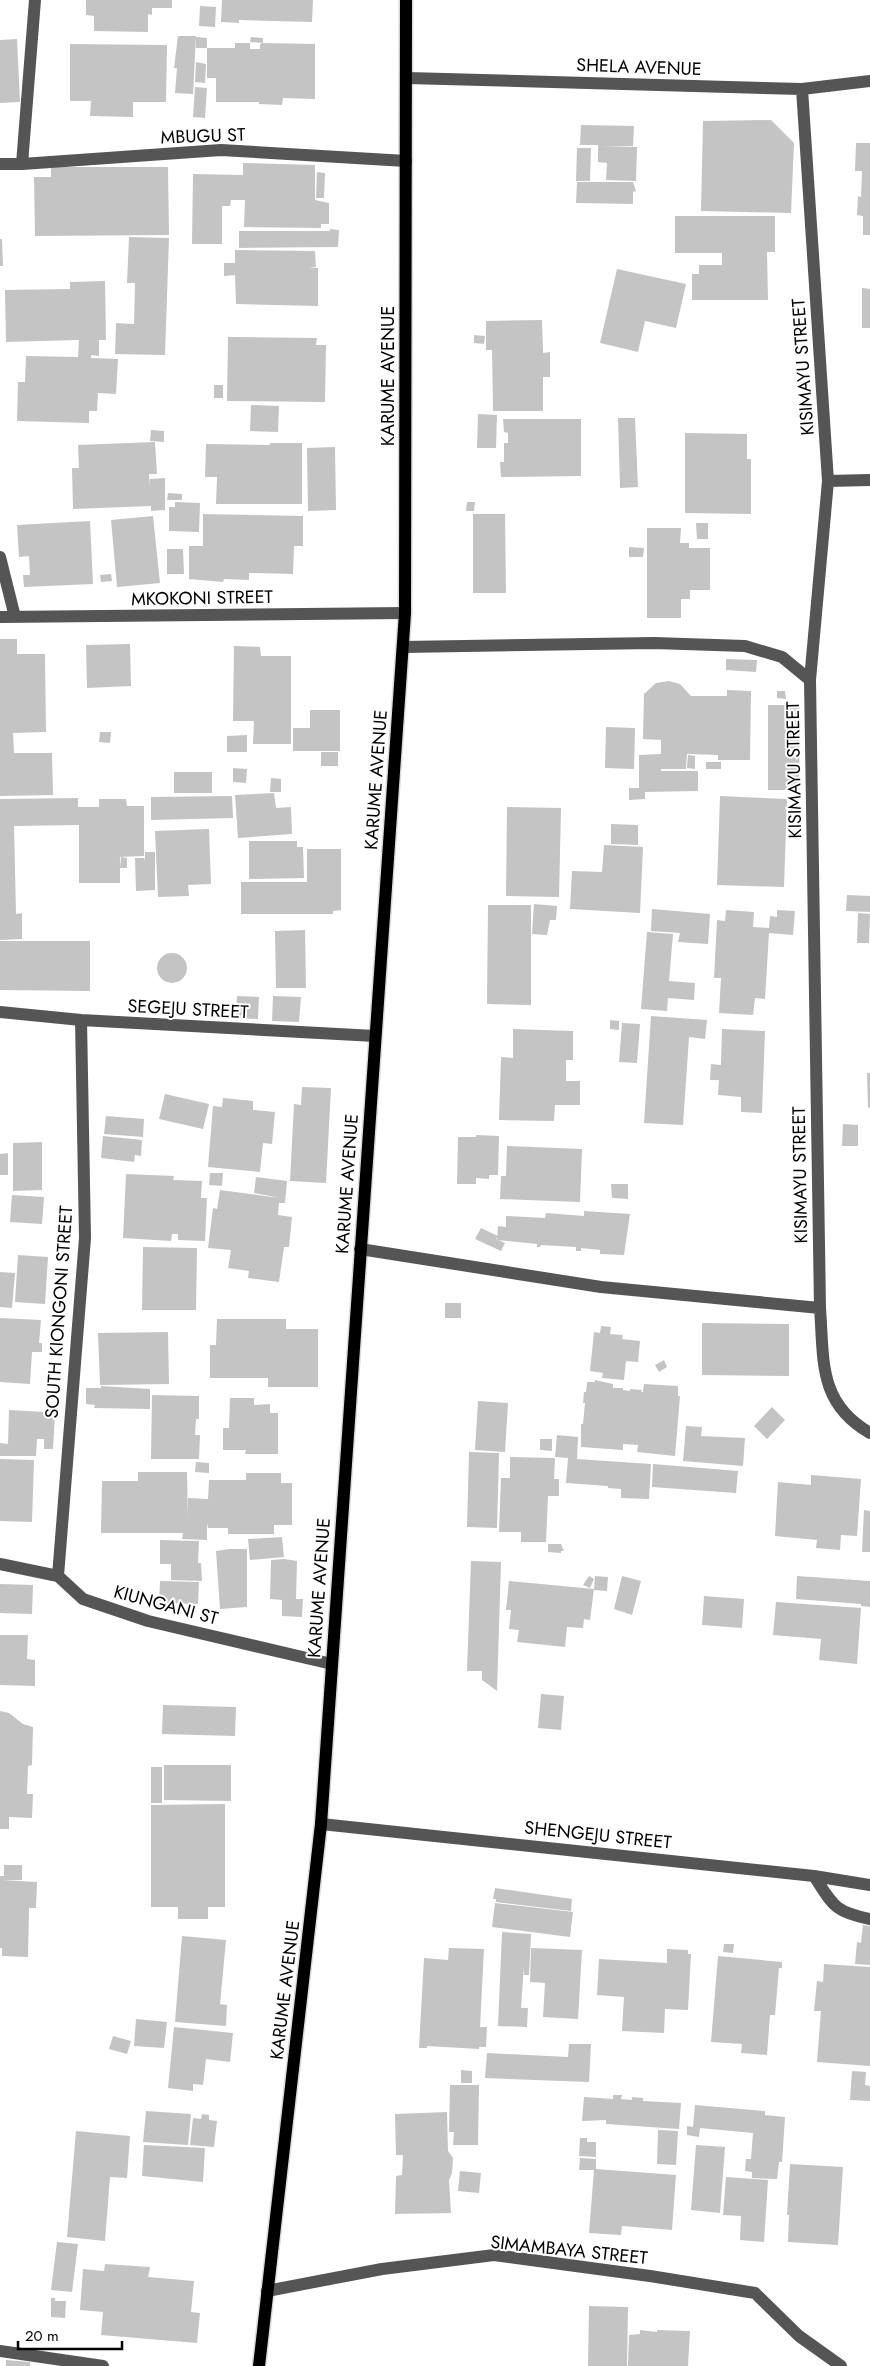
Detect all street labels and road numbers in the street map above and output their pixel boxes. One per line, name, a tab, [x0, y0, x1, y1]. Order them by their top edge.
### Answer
street label: SHELA AVENUE	[576, 52, 702, 82]
street label: MBUGU ST	[160, 122, 246, 150]
street label: KISIMAYU STREET	[785, 297, 821, 436]
street label: KARUME AVENUE	[375, 306, 401, 446]
street label: MKOKONI STREET	[131, 584, 274, 612]
street label: KISIMAYU STREET	[780, 701, 808, 839]
street label: KARUME AVENUE	[358, 709, 394, 851]
street label: SEGEJU STREET	[127, 993, 250, 1025]
street label: KISIMAYU STREET	[786, 1106, 814, 1244]
street label: KARUME AVENUE	[329, 1113, 365, 1255]
street label: SOUTH KIONGONI STREET	[39, 1204, 79, 1419]
street label: KARUME AVENUE	[301, 1517, 337, 1659]
street label: KIUNGANI ST	[111, 1579, 222, 1632]
street label: SHENGEJU STREET	[523, 1814, 674, 1856]
street label: KARUME AVENUE	[264, 1919, 306, 2061]
street label: SIMAMBAYA STREET	[489, 2229, 649, 2271]

